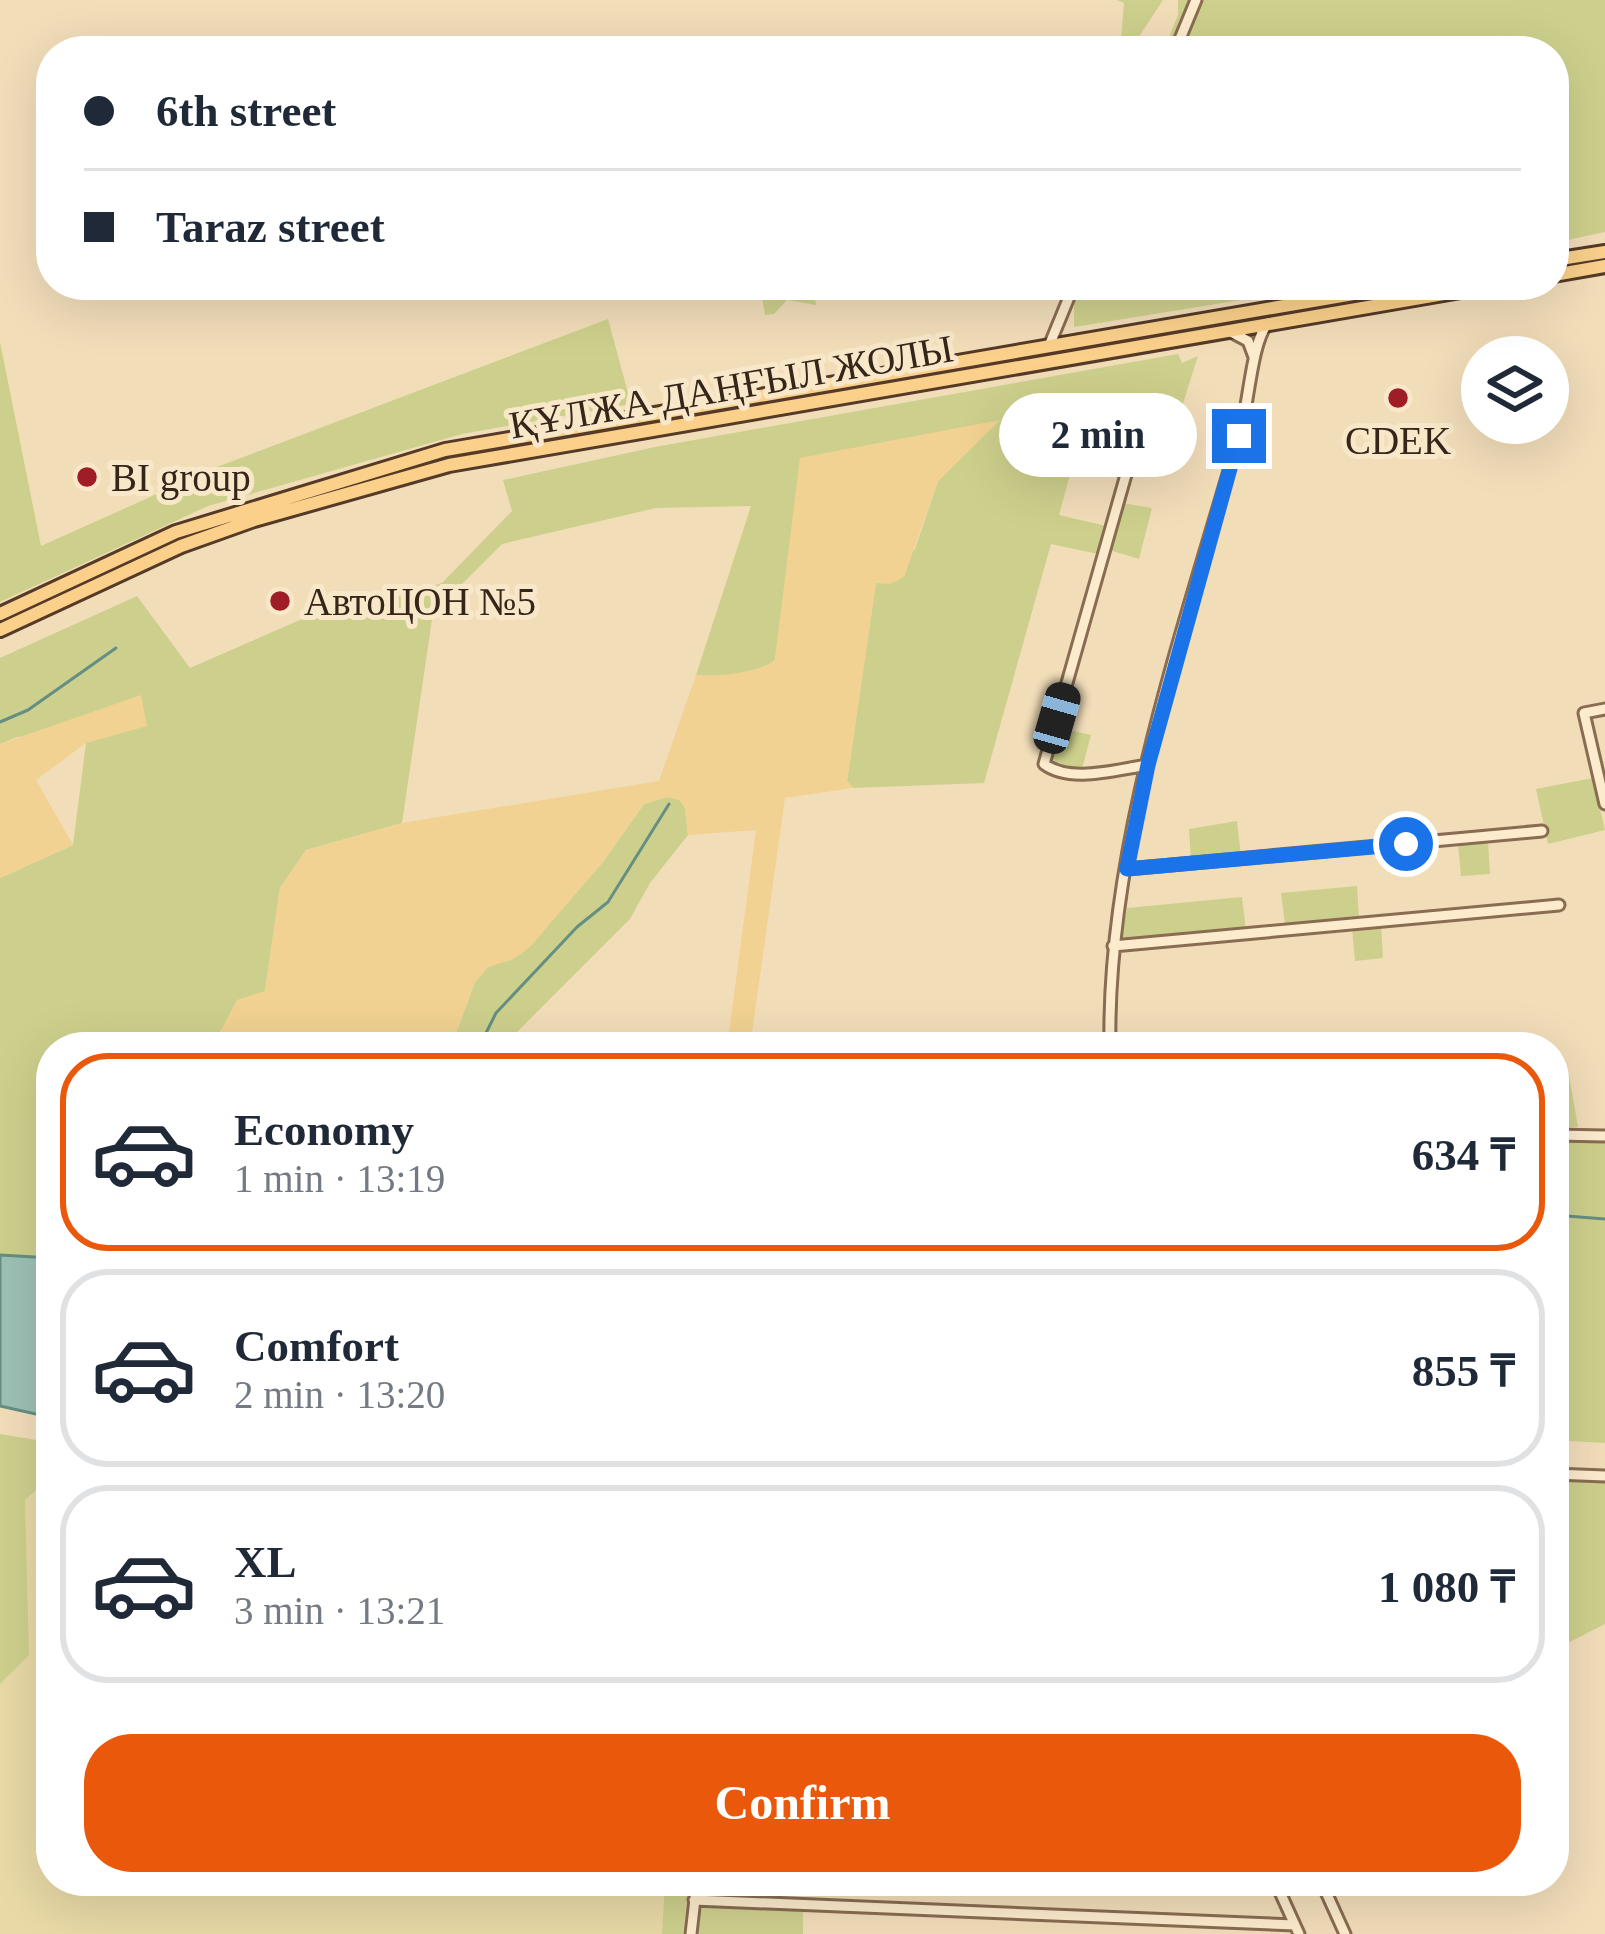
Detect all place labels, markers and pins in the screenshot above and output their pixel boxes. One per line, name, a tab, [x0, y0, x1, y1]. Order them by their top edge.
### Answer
marker: CDEK	[1385, 385, 1411, 411]
place label: CDEK	[1345, 419, 1451, 462]
place label: BI group	[111, 456, 251, 500]
marker: BI group	[74, 464, 100, 490]
place label: АвтоЦОН №5	[304, 580, 536, 624]
marker: АвтоЦОН №5	[267, 588, 293, 614]

